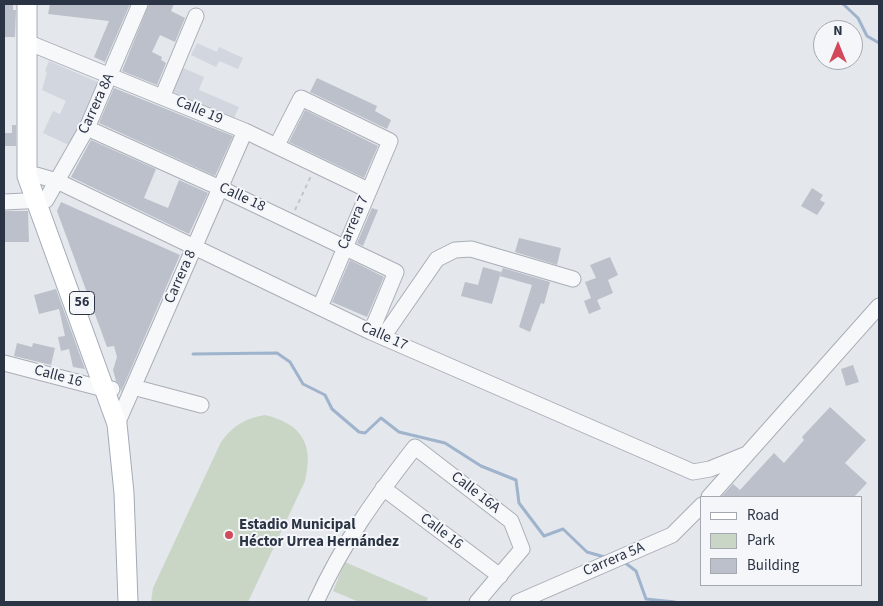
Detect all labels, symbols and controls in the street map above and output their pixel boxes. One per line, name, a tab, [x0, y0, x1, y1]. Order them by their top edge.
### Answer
north arrow	[813, 20, 863, 70]
text: N	[833, 21, 843, 41]
street label: Carrera 8A	[75, 71, 119, 137]
street label: Calle 19	[173, 93, 225, 129]
street label: Calle 18	[216, 179, 268, 217]
street label: Carrera 7	[335, 193, 373, 253]
street label: Carrera 8	[161, 247, 201, 307]
road number: 56	[70, 292, 94, 314]
street label: Calle 17	[358, 319, 410, 355]
street label: Calle 16	[32, 362, 84, 392]
street label: Calle 16A	[447, 468, 503, 518]
legend	[700, 496, 863, 586]
text: Road	[747, 505, 779, 526]
street label: Calle 16	[416, 510, 466, 554]
place label: Estadio Municipal Héctor Urrea Hernández	[239, 517, 399, 552]
marker: Estadio Municipal Héctor Urrea Hernández	[223, 529, 235, 541]
text: Park	[747, 530, 775, 551]
street label: Carrera 5A	[581, 539, 647, 581]
text: Building	[747, 555, 799, 576]

